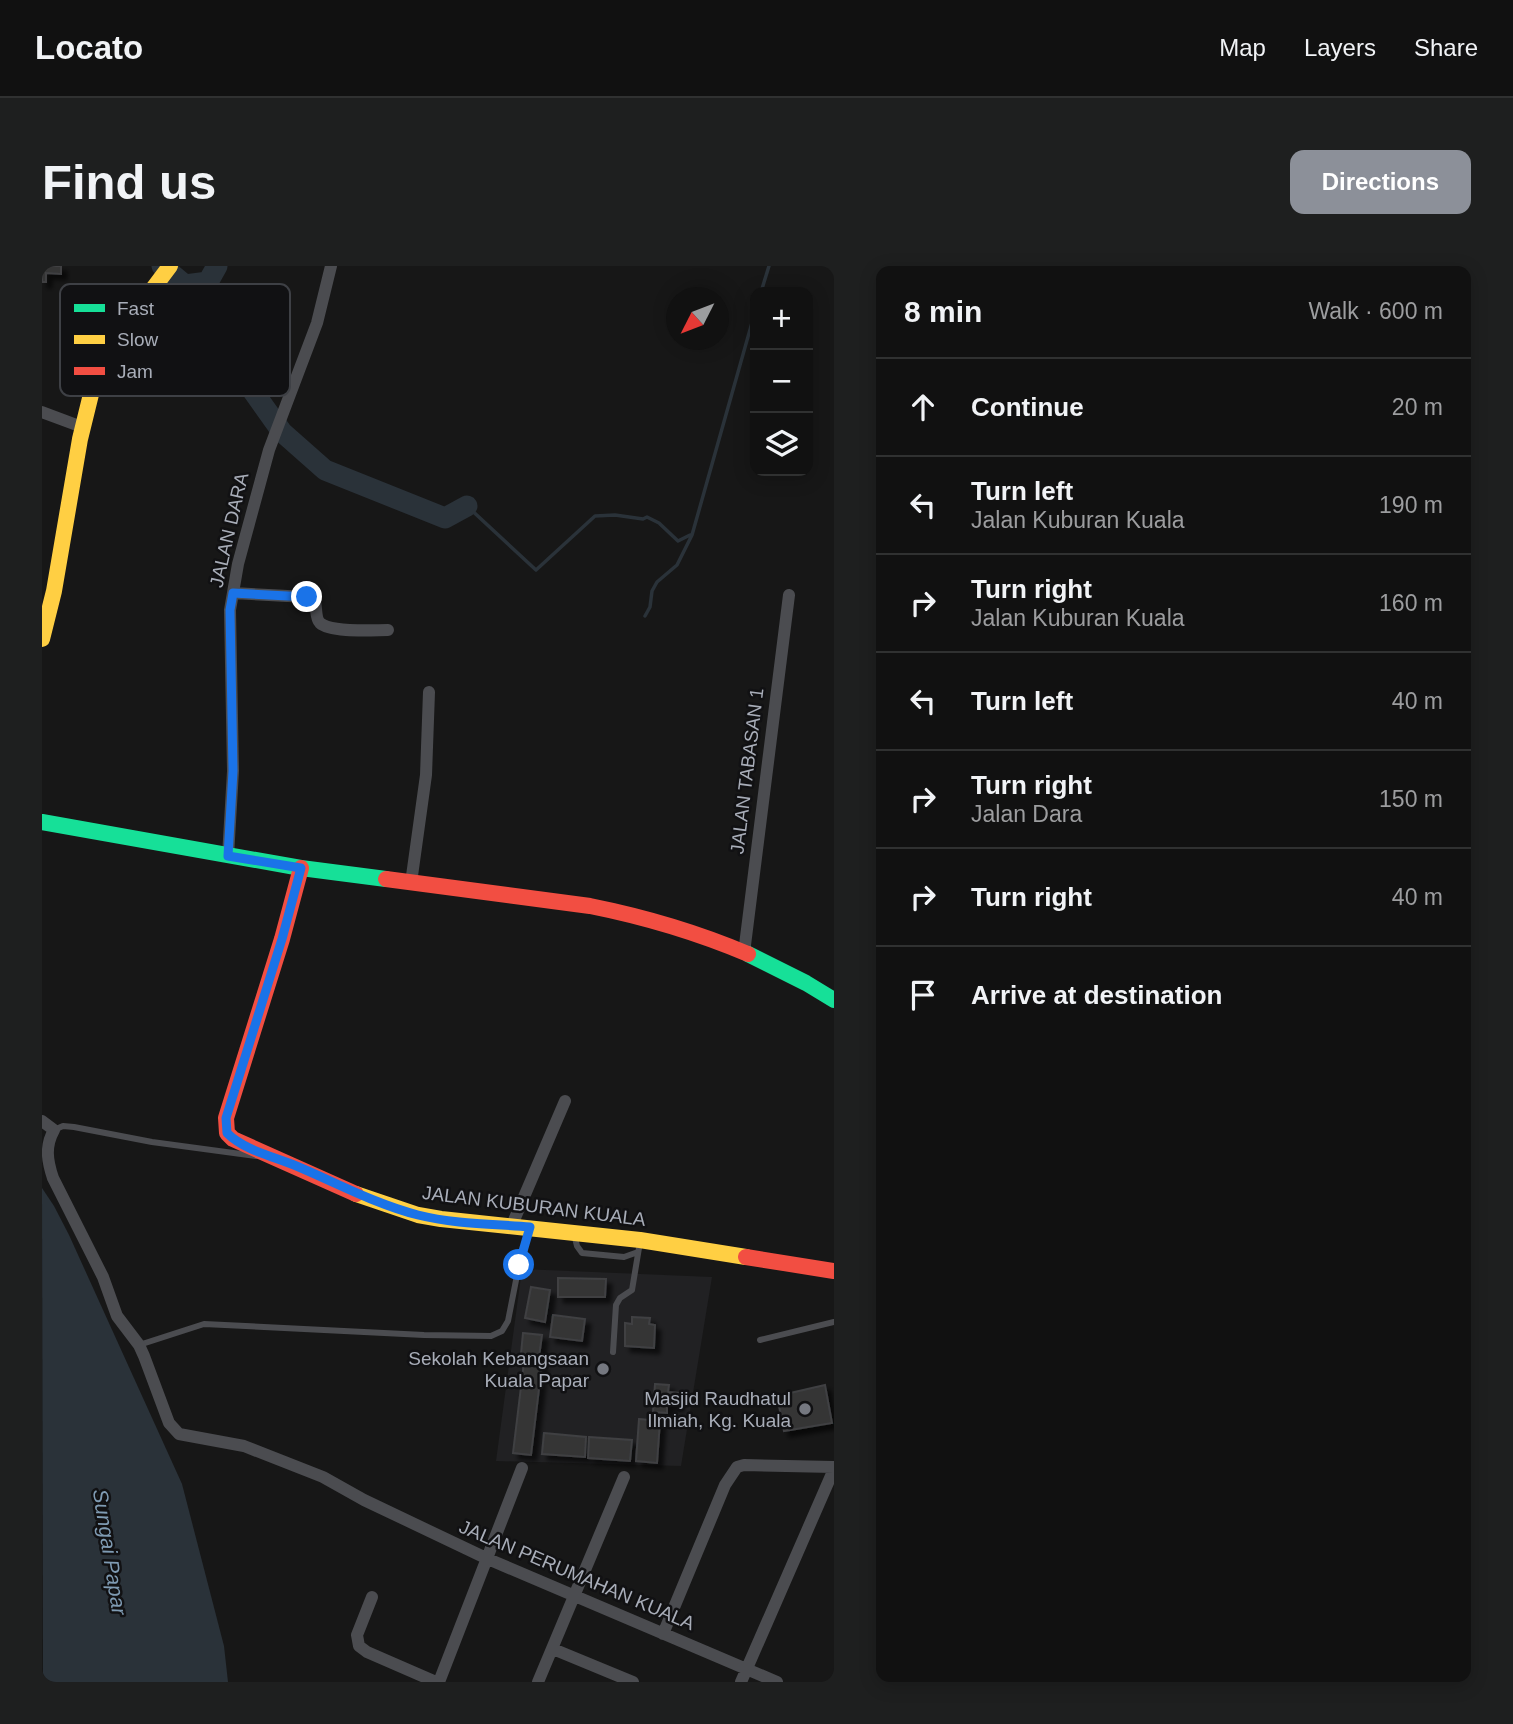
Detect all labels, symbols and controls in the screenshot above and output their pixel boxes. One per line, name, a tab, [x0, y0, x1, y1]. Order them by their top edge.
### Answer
text: Locato	[35, 29, 143, 66]
text: Map	[1219, 34, 1266, 61]
text: Layers	[1304, 34, 1376, 61]
text: Share	[1414, 34, 1478, 61]
button: Directions	[1290, 150, 1471, 214]
text: Find us	[42, 155, 216, 209]
legend	[60, 284, 290, 396]
north arrow	[666, 287, 729, 350]
map controls	[750, 287, 813, 476]
button: +	[750, 287, 813, 350]
text: 8 min	[904, 295, 982, 328]
text: Fast	[117, 298, 155, 319]
text: Walk · 600 m	[1308, 298, 1443, 324]
text: Slow	[117, 329, 158, 350]
button: −	[750, 350, 813, 413]
text: Jam	[117, 361, 153, 382]
icon: ahead	[904, 388, 942, 426]
text: Continue	[971, 392, 1084, 422]
text: 20 m	[1392, 394, 1443, 420]
button: layers	[750, 413, 813, 476]
street label: JALAN DARA	[206, 470, 252, 589]
text: Turn left	[971, 476, 1073, 506]
icon: left	[904, 486, 942, 524]
text: 190 m	[1379, 492, 1443, 518]
text: Jalan Kuburan Kuala	[971, 507, 1185, 533]
text: Turn right	[971, 574, 1092, 604]
route end	[291, 581, 322, 612]
icon: right	[904, 584, 942, 622]
text: 160 m	[1379, 590, 1443, 616]
text: Jalan Kuburan Kuala	[971, 605, 1185, 631]
icon: left	[904, 682, 942, 720]
text: Turn left	[971, 686, 1073, 716]
street label: JALAN TABASAN 1	[726, 687, 768, 855]
text: 40 m	[1392, 688, 1443, 714]
text: Turn right	[971, 770, 1092, 800]
icon: right	[904, 780, 942, 818]
text: 150 m	[1379, 786, 1443, 812]
text: Jalan Dara	[971, 801, 1082, 827]
icon: right	[904, 878, 942, 916]
text: Turn right	[971, 882, 1092, 912]
text: 40 m	[1392, 884, 1443, 910]
icon: arrive	[904, 976, 942, 1014]
text: Arrive at destination	[971, 980, 1222, 1010]
street label: JALAN KUBURAN KUALA	[421, 1182, 647, 1230]
route start	[503, 1249, 534, 1280]
place label: Sekolah Kebangsaan Kuala Papar	[408, 1348, 590, 1391]
marker: Sekolah Kebangsaan Kuala Papar	[595, 1361, 611, 1377]
place label: Masjid Raudhatul Ilmiah, Kg. Kuala	[644, 1388, 791, 1431]
marker: Masjid Raudhatul Ilmiah, Kg. Kuala	[797, 1401, 813, 1417]
water label: Sungai Papar	[89, 1487, 131, 1618]
street label: JALAN PERUMAHAN KUALA	[456, 1516, 698, 1634]

